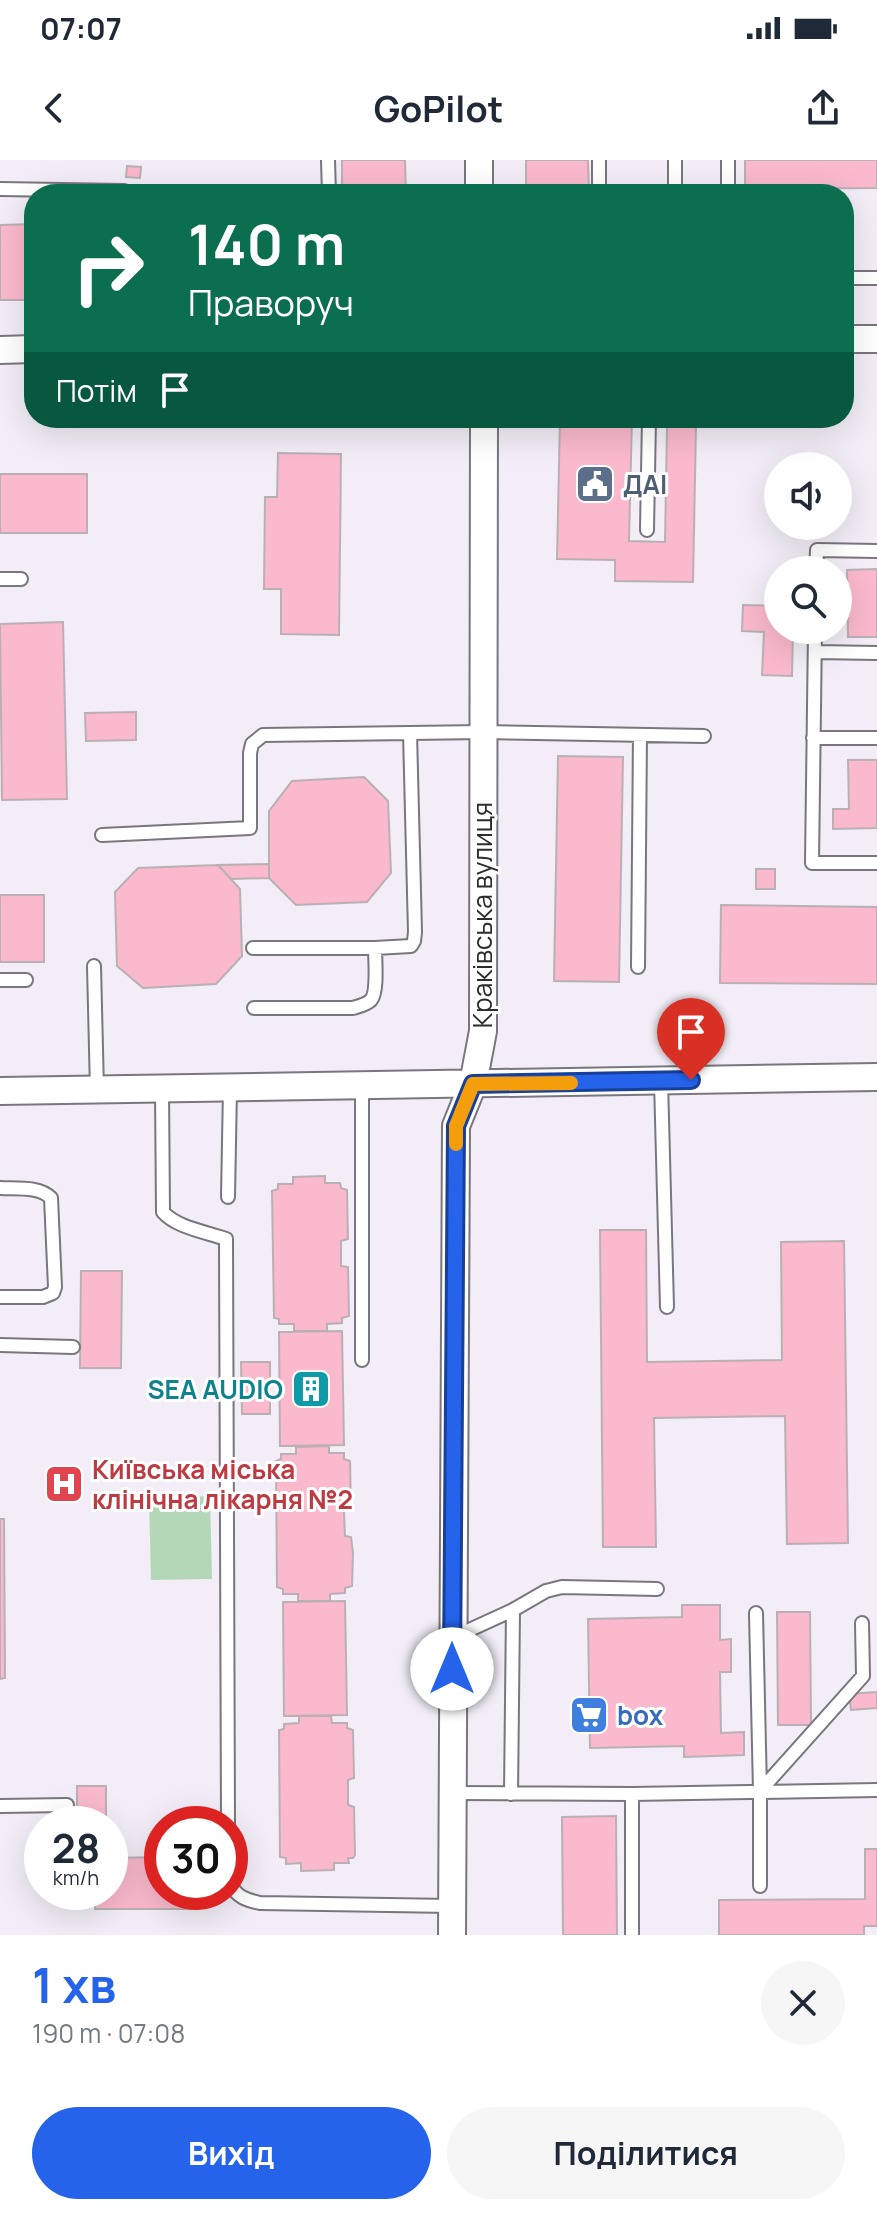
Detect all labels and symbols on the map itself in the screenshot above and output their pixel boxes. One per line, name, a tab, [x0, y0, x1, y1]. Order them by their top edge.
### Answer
public building icon: ДАІ	[574, 463, 616, 505]
place label: ДАІ	[623, 466, 667, 502]
street label: Краківська вулиця	[464, 802, 500, 1028]
pin	[657, 998, 725, 1080]
building icon: SEA AUDIO	[290, 1368, 332, 1410]
place label: SEA AUDIO	[147, 1371, 283, 1407]
place label: Київська міська клінічна лікарня №2	[92, 1451, 353, 1517]
hospital icon: Київська міська клінічна лікарня №2	[43, 1463, 85, 1505]
position arrow	[410, 1627, 494, 1711]
supermarket icon: box	[568, 1694, 610, 1736]
place label: box	[617, 1697, 664, 1733]
speed limit sign: 30	[144, 1806, 248, 1910]

